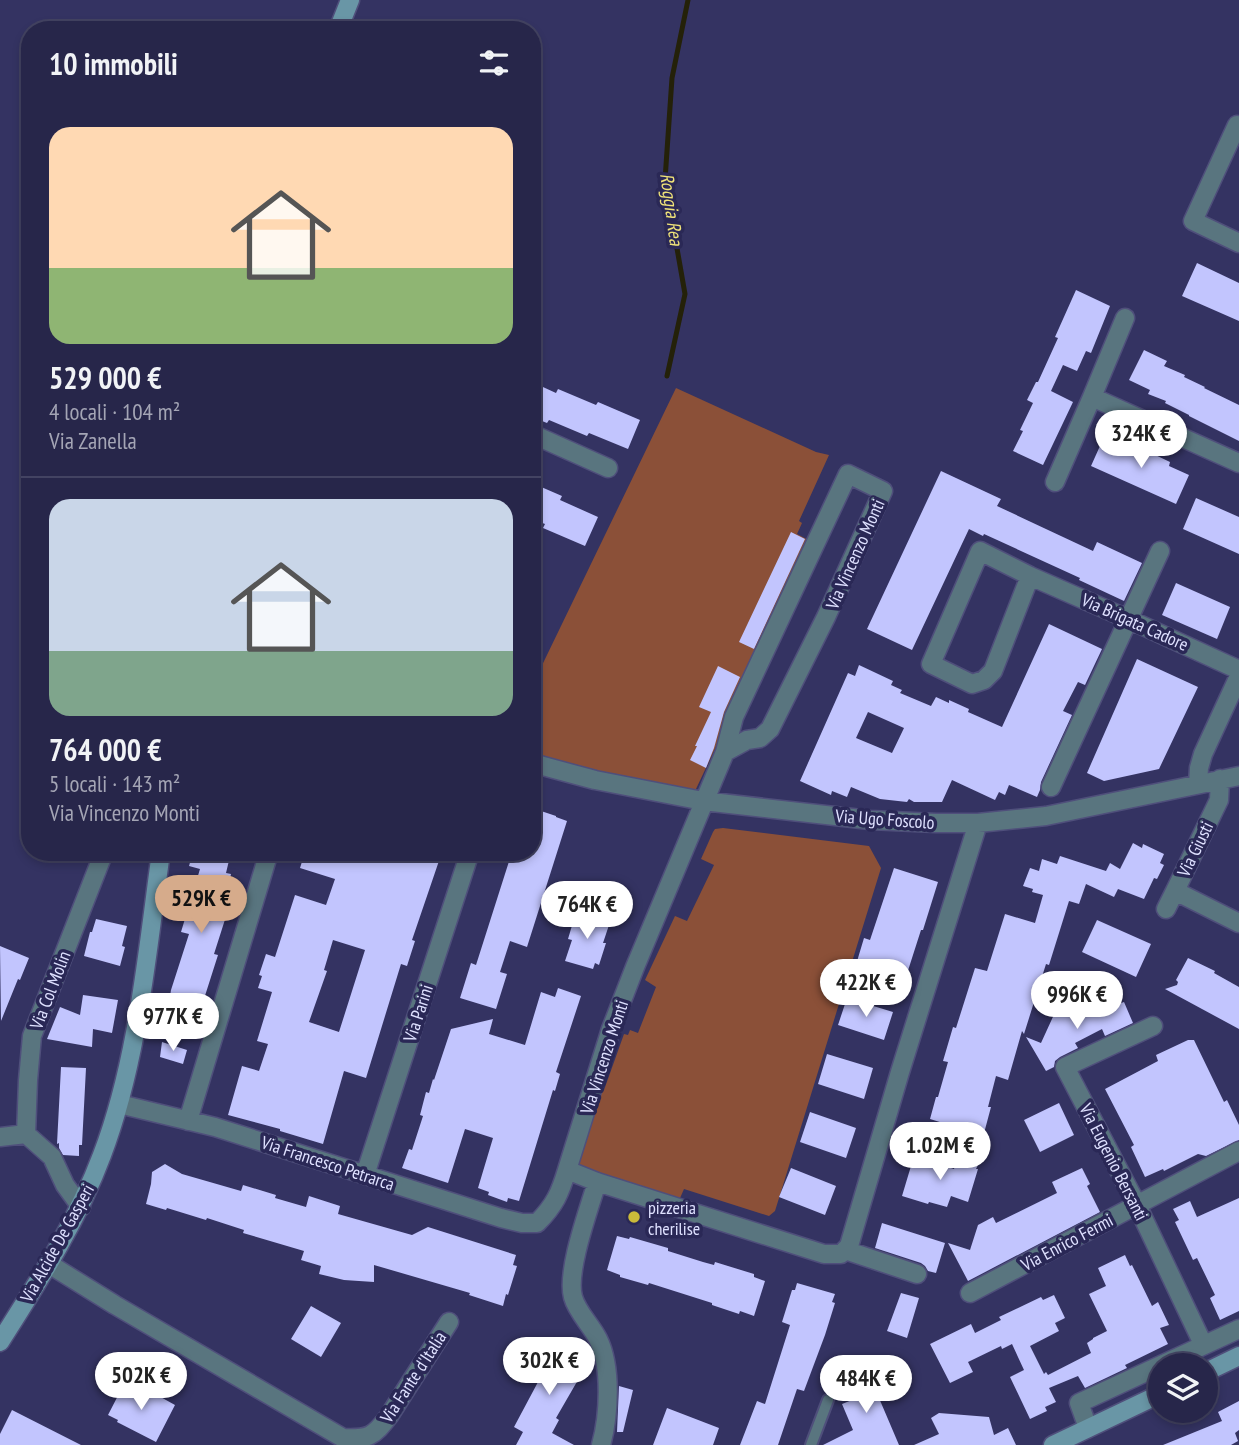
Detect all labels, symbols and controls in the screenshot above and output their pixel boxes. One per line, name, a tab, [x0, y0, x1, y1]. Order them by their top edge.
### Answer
text: 10 immobili	[49, 44, 178, 83]
icon: filters	[475, 44, 513, 82]
water label: Roggia Rea	[655, 171, 689, 248]
icon: home	[218, 172, 344, 298]
text: 529 000 €	[49, 358, 162, 397]
text: 4 locali · 104 m²	[49, 397, 180, 426]
pin: 324K €	[1084, 410, 1198, 470]
text: 324K €	[1111, 418, 1171, 447]
text: Via Zanella	[49, 426, 137, 455]
street label: Via Vincenzo Monti	[820, 495, 890, 614]
icon: home	[218, 544, 344, 670]
street label: Via Brigata Cadore	[1077, 588, 1192, 656]
text: 764 000 €	[49, 730, 162, 769]
text: 5 locali · 143 m²	[49, 769, 180, 798]
text: Via Vincenzo Monti	[49, 798, 200, 827]
street label: Via Ugo Foscolo	[834, 804, 935, 834]
street label: Via Giusti	[1171, 818, 1218, 881]
pin: 529K €	[144, 876, 258, 935]
pin: 764K €	[530, 881, 644, 941]
text: 529K €	[171, 883, 231, 912]
text: 764K €	[557, 889, 617, 918]
street label: Via Col Molin	[24, 948, 75, 1033]
pin: 422K €	[809, 960, 923, 1019]
text: 422K €	[836, 967, 896, 996]
pin: 996K €	[1020, 972, 1134, 1031]
text: 996K €	[1047, 979, 1107, 1008]
street label: Via Parini	[398, 982, 438, 1045]
pin: 977K €	[116, 993, 230, 1053]
street label: Via Vincenzo Monti	[574, 997, 633, 1118]
text: 977K €	[143, 1001, 203, 1030]
street label: Via Eugenio Bersanti	[1074, 1099, 1153, 1224]
pin: 1.02M €	[875, 1122, 1005, 1182]
street label: Via Francesco Petrarca	[258, 1130, 398, 1195]
text: 1.02M €	[906, 1130, 974, 1159]
street label: Via Alcide De Gasperi	[15, 1180, 99, 1307]
place label: pizzeria cherilise	[648, 1196, 700, 1240]
street label: Via Enrico Fermi	[1016, 1208, 1117, 1276]
marker: pizzeria cherilise	[626, 1209, 642, 1225]
street label: Via Fante d'Italia	[374, 1327, 451, 1428]
pin: 302K €	[492, 1338, 606, 1397]
text: 302K €	[519, 1345, 579, 1374]
pin: 502K €	[84, 1352, 198, 1412]
map controls	[1148, 1353, 1218, 1423]
button: layers	[1148, 1353, 1218, 1423]
pin: 484K €	[809, 1356, 923, 1415]
text: 502K €	[111, 1360, 171, 1389]
text: 484K €	[836, 1363, 896, 1392]

